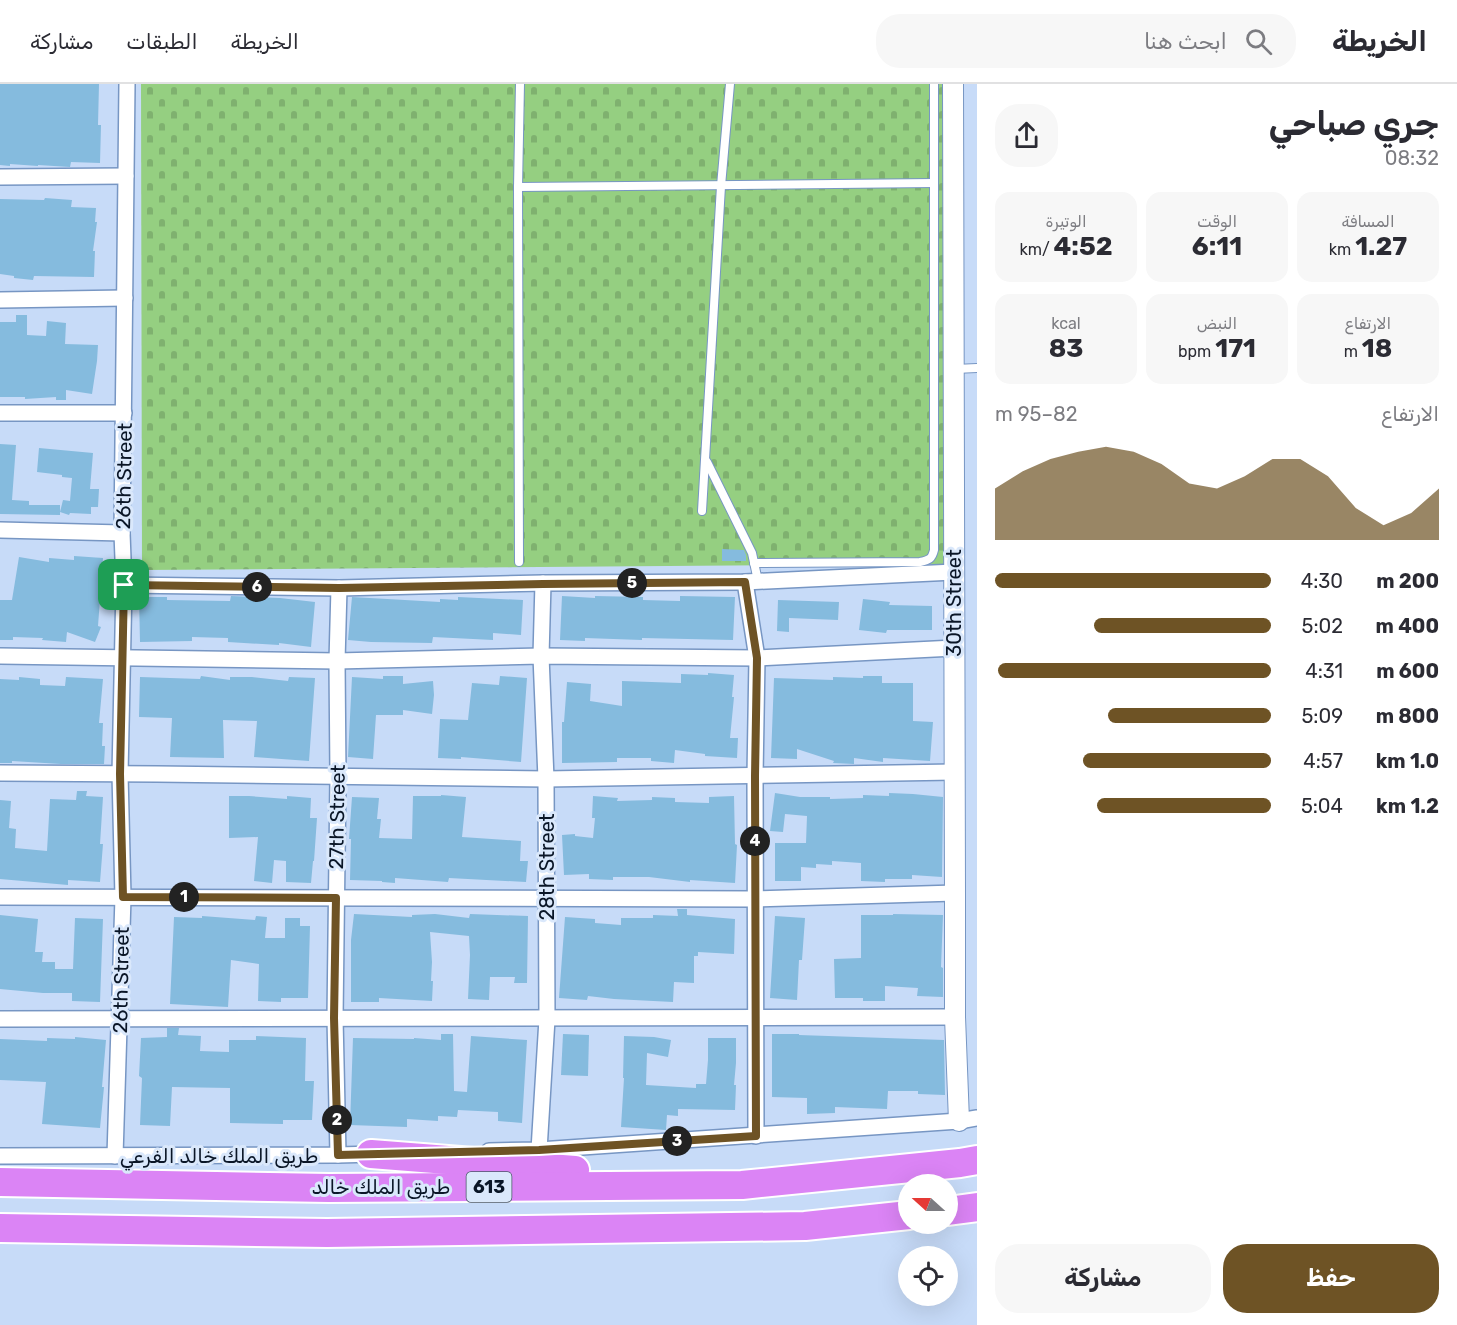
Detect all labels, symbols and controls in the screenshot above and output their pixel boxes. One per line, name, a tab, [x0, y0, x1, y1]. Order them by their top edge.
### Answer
search box	[876, 14, 1296, 68]
icon: search	[1242, 25, 1275, 58]
text: الخريطة	[1332, 25, 1427, 58]
text: ابحث هنا	[1144, 28, 1227, 55]
text: مشاركة	[30, 29, 93, 54]
text: الطبقات	[126, 29, 198, 54]
text: الخريطة	[231, 29, 299, 54]
button: share	[995, 104, 1058, 167]
text: جري صباحي	[1269, 104, 1439, 143]
text: 08:32	[1385, 146, 1439, 170]
text: الوتيرة	[1045, 212, 1087, 231]
text: الوقت	[1197, 212, 1237, 231]
text: المسافة	[1341, 212, 1395, 231]
text: 4:52	[1054, 231, 1113, 262]
text: 6:11	[1192, 231, 1242, 262]
text: 1.27	[1355, 231, 1407, 262]
text: /km	[1019, 240, 1054, 259]
text: km	[1329, 240, 1355, 259]
text: kcal	[1051, 314, 1081, 333]
text: النبض	[1197, 314, 1237, 333]
text: الارتفاع	[1345, 314, 1391, 333]
text: 83	[1049, 333, 1083, 364]
text: 171	[1215, 333, 1256, 364]
text: 18	[1362, 333, 1392, 364]
text: bpm	[1178, 342, 1215, 361]
text: m	[1344, 342, 1362, 361]
text: 82–95 m	[995, 402, 1077, 426]
text: الارتفاع	[1381, 402, 1439, 426]
street label: 26th Street	[111, 422, 137, 529]
street label: 30th Street	[942, 549, 966, 657]
pin	[98, 559, 149, 610]
icon: arrive	[107, 568, 140, 601]
pin: 5	[617, 568, 647, 598]
text: 4:30	[1301, 569, 1343, 593]
text: 200 m	[1376, 569, 1439, 593]
pin: 6	[242, 572, 272, 602]
text: 5	[627, 573, 637, 592]
text: 6	[252, 577, 262, 596]
text: 5:02	[1302, 614, 1343, 638]
text: 400 m	[1376, 614, 1439, 638]
text: 4:31	[1305, 659, 1343, 683]
text: 600 m	[1376, 659, 1439, 683]
text: 5:09	[1301, 704, 1343, 728]
text: 800 m	[1376, 704, 1439, 728]
text: 4:57	[1303, 749, 1343, 773]
text: 1.0 km	[1376, 749, 1439, 773]
street label: 27th Street	[324, 764, 350, 870]
text: 5:04	[1301, 794, 1343, 818]
text: 1.2 km	[1376, 794, 1439, 818]
street label: 28th Street	[535, 813, 559, 921]
pin: 4	[740, 826, 770, 856]
text: 4	[750, 831, 760, 850]
pin: 1	[169, 882, 199, 912]
text: 1	[180, 887, 188, 906]
street label: 26th Street	[108, 926, 134, 1033]
pin: 2	[322, 1105, 352, 1135]
text: 2	[332, 1110, 342, 1129]
pin: 3	[662, 1126, 692, 1156]
text: 3	[672, 1131, 682, 1150]
street label: طريق الملك خالد الفرعي	[120, 1144, 318, 1171]
road number: 613	[466, 1172, 512, 1202]
north arrow	[898, 1174, 958, 1234]
map controls	[898, 1174, 958, 1306]
street label: طريق الملك خالد	[312, 1175, 450, 1199]
button: مشاركة	[995, 1244, 1211, 1313]
button: حفظ	[1223, 1244, 1439, 1313]
button: locate	[898, 1246, 958, 1306]

